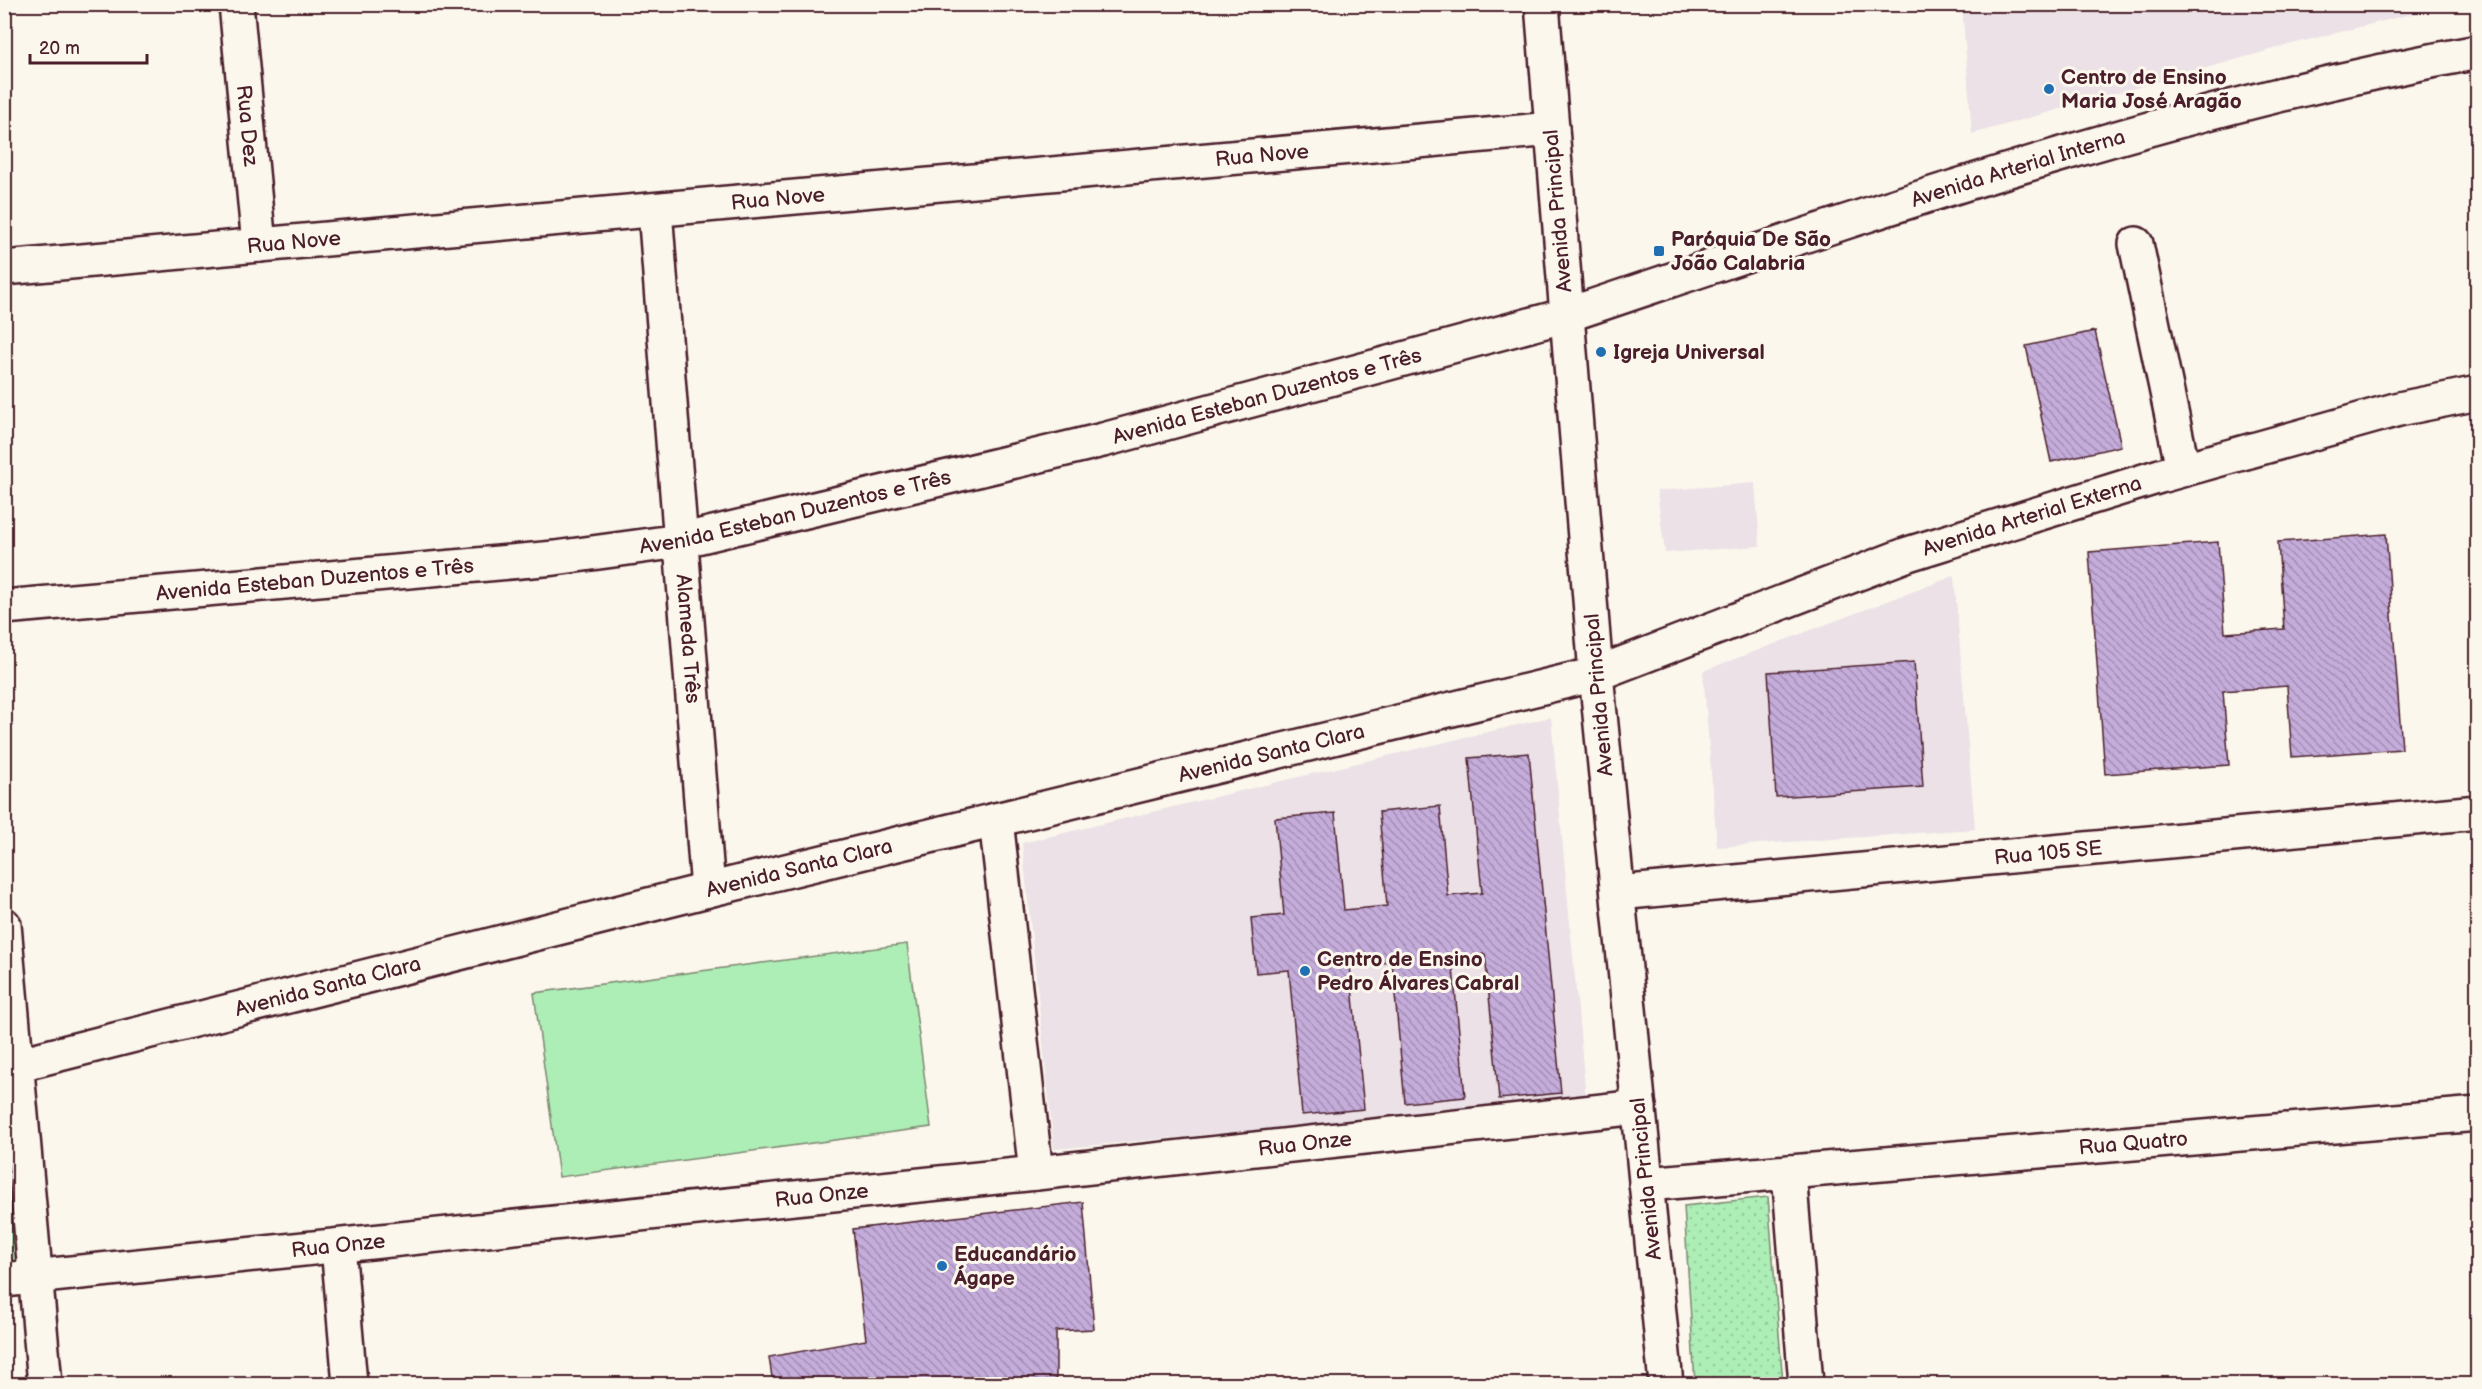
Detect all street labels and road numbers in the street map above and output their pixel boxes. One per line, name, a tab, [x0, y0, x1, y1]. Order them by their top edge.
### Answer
street label: Rua Dez	[231, 84, 264, 168]
street label: Avenida Arterial Interna	[1908, 124, 2128, 212]
street label: Avenida Principal	[1538, 129, 1578, 293]
street label: Rua Nove	[1214, 138, 1310, 172]
street label: Rua Nove	[730, 182, 826, 215]
street label: Rua Nove	[246, 225, 342, 259]
street label: Avenida Esteban Duzentos e Três	[1110, 342, 1424, 449]
street label: Avenida Esteban Duzentos e Três	[638, 464, 953, 559]
street label: Avenida Arterial Externa	[1919, 470, 2145, 561]
street label: Avenida Esteban Duzentos e Três	[155, 553, 475, 606]
street label: Alameda Três	[671, 573, 706, 704]
street label: Avenida Principal	[1579, 613, 1619, 777]
street label: Avenida Santa Clara	[1176, 718, 1367, 788]
street label: Avenida Santa Clara	[703, 833, 895, 903]
street label: Rua 105 SE	[1993, 835, 2103, 870]
street label: Avenida Santa Clara	[232, 951, 423, 1022]
street label: Avenida Principal	[1625, 1096, 1667, 1262]
street label: Rua Onze	[1257, 1126, 1353, 1161]
street label: Rua Quatro	[2078, 1126, 2189, 1160]
street label: Rua Onze	[773, 1178, 870, 1213]
street label: Rua Onze	[290, 1228, 386, 1263]

